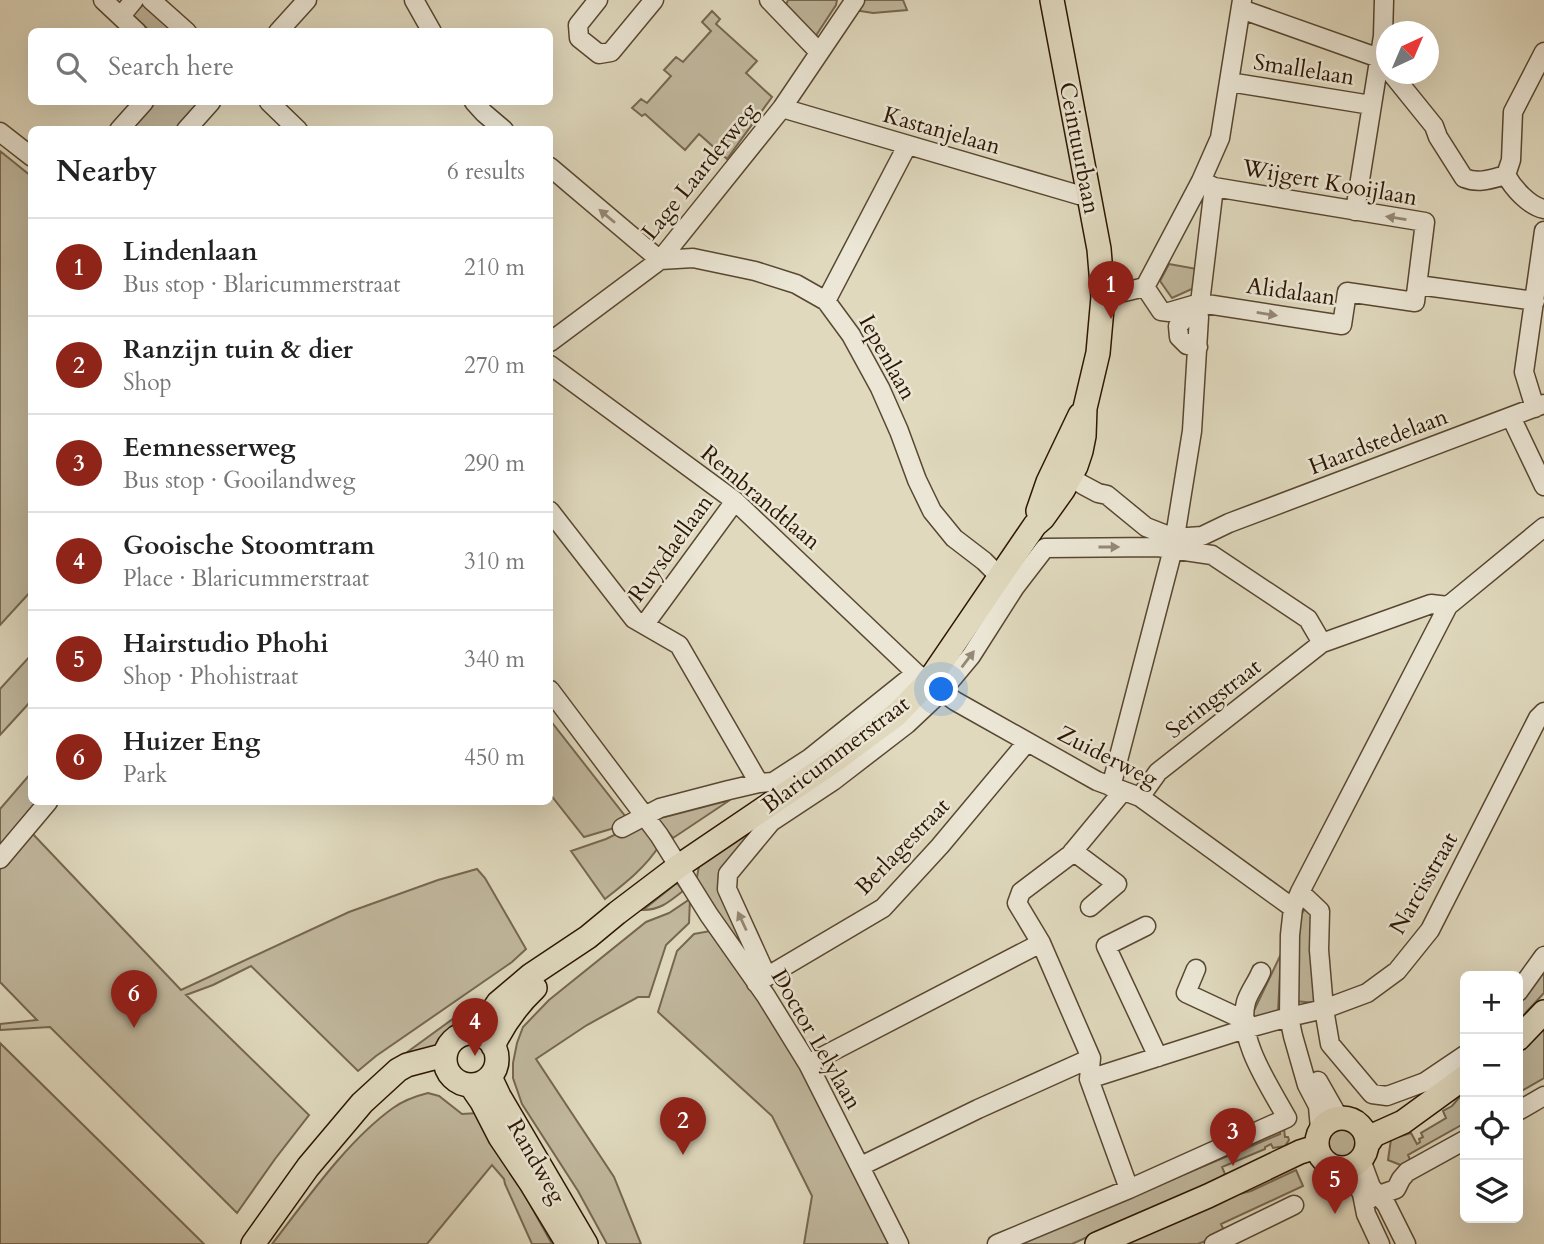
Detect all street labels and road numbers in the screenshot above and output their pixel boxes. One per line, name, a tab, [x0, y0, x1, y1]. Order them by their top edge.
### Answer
street label: Smallelaan	[1251, 46, 1357, 93]
street label: Ceintuurbaan	[1052, 79, 1107, 217]
street label: Lage Laarderweg	[634, 96, 764, 247]
street label: Kastanjelaan	[880, 99, 1004, 162]
street label: Wijgert Kooijlaan	[1239, 152, 1420, 213]
street label: Alidalaan	[1244, 270, 1337, 313]
street label: Iepenlaan	[851, 309, 924, 405]
street label: Haardstedelaan	[1304, 401, 1452, 482]
street label: Rembrandtlaan	[694, 438, 827, 557]
street label: Ruysdaellaan	[621, 488, 720, 608]
street label: Seringstraat	[1159, 651, 1267, 745]
street label: Blaricummerstraat	[755, 689, 916, 820]
street label: Zuiderweg	[1052, 718, 1163, 795]
street label: Berlagestraat	[848, 791, 957, 902]
street label: Narcisstraat	[1382, 827, 1465, 940]
street label: Doctor Lelylaan	[764, 963, 869, 1115]
street label: Randweg	[500, 1113, 573, 1209]

